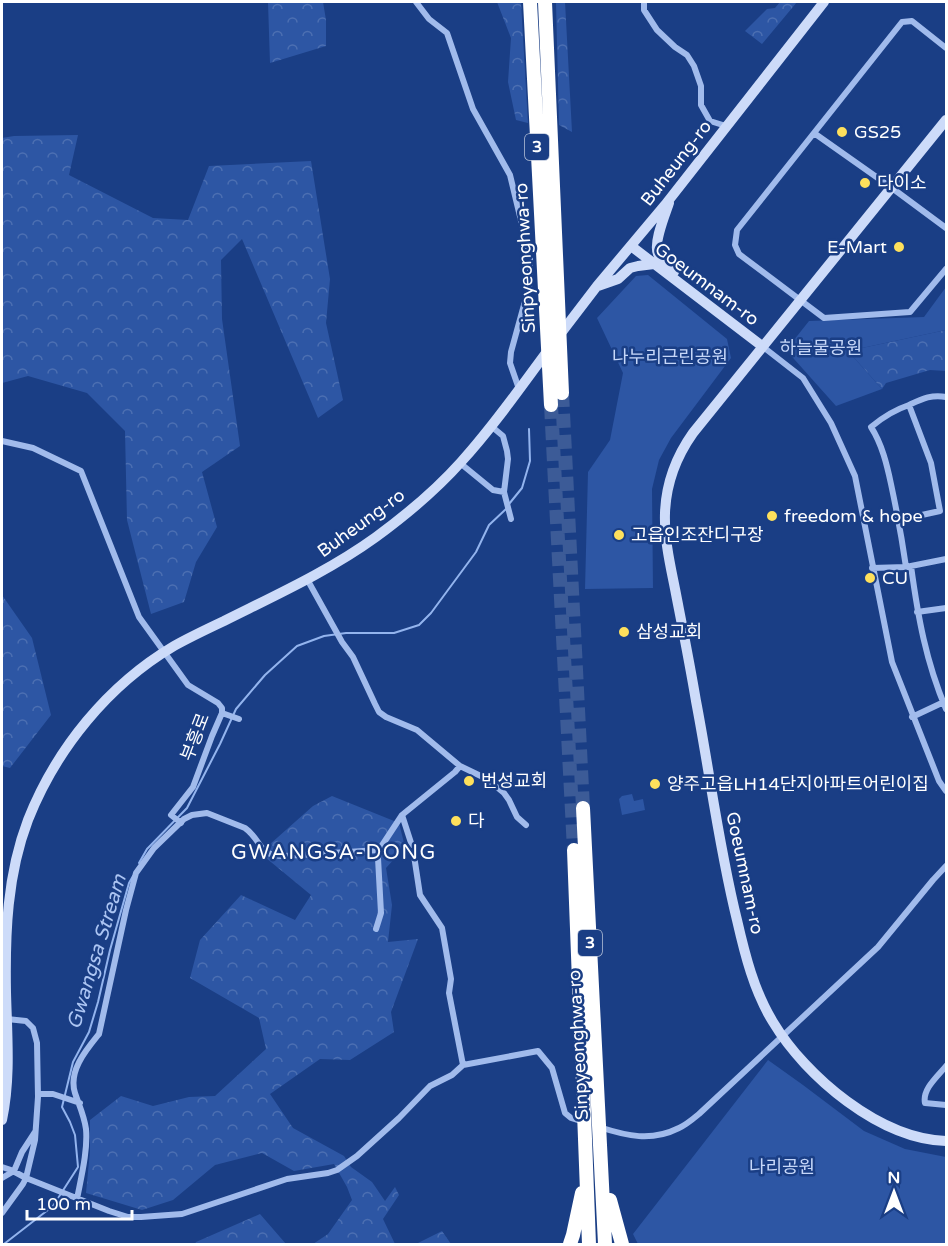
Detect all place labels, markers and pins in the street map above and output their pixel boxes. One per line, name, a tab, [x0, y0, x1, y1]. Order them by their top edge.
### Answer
place label: GS25	[854, 121, 901, 143]
marker: GS25	[835, 125, 849, 139]
place label: 다이소	[877, 172, 927, 194]
marker: 다이소	[858, 176, 872, 190]
place label: E-Mart	[827, 236, 887, 258]
marker: E-Mart	[892, 240, 906, 254]
place label: freedom & hope	[784, 505, 923, 527]
marker: freedom & hope	[765, 509, 779, 523]
place label: 고읍인조잔디구장	[631, 524, 763, 546]
marker: 고읍인조잔디구장	[612, 528, 626, 542]
place label: CU	[882, 567, 908, 589]
marker: CU	[863, 571, 877, 585]
place label: 삼성교회	[636, 621, 702, 643]
marker: 삼성교회	[617, 625, 631, 639]
place label: 번성교회	[481, 770, 547, 792]
place label: 양주고읍LH14단지아파트어린이집	[667, 773, 929, 795]
marker: 번성교회	[462, 774, 476, 788]
marker: 양주고읍LH14단지아파트어린이집	[648, 777, 662, 791]
place label: 다	[468, 810, 485, 832]
marker: 다	[449, 814, 463, 828]

